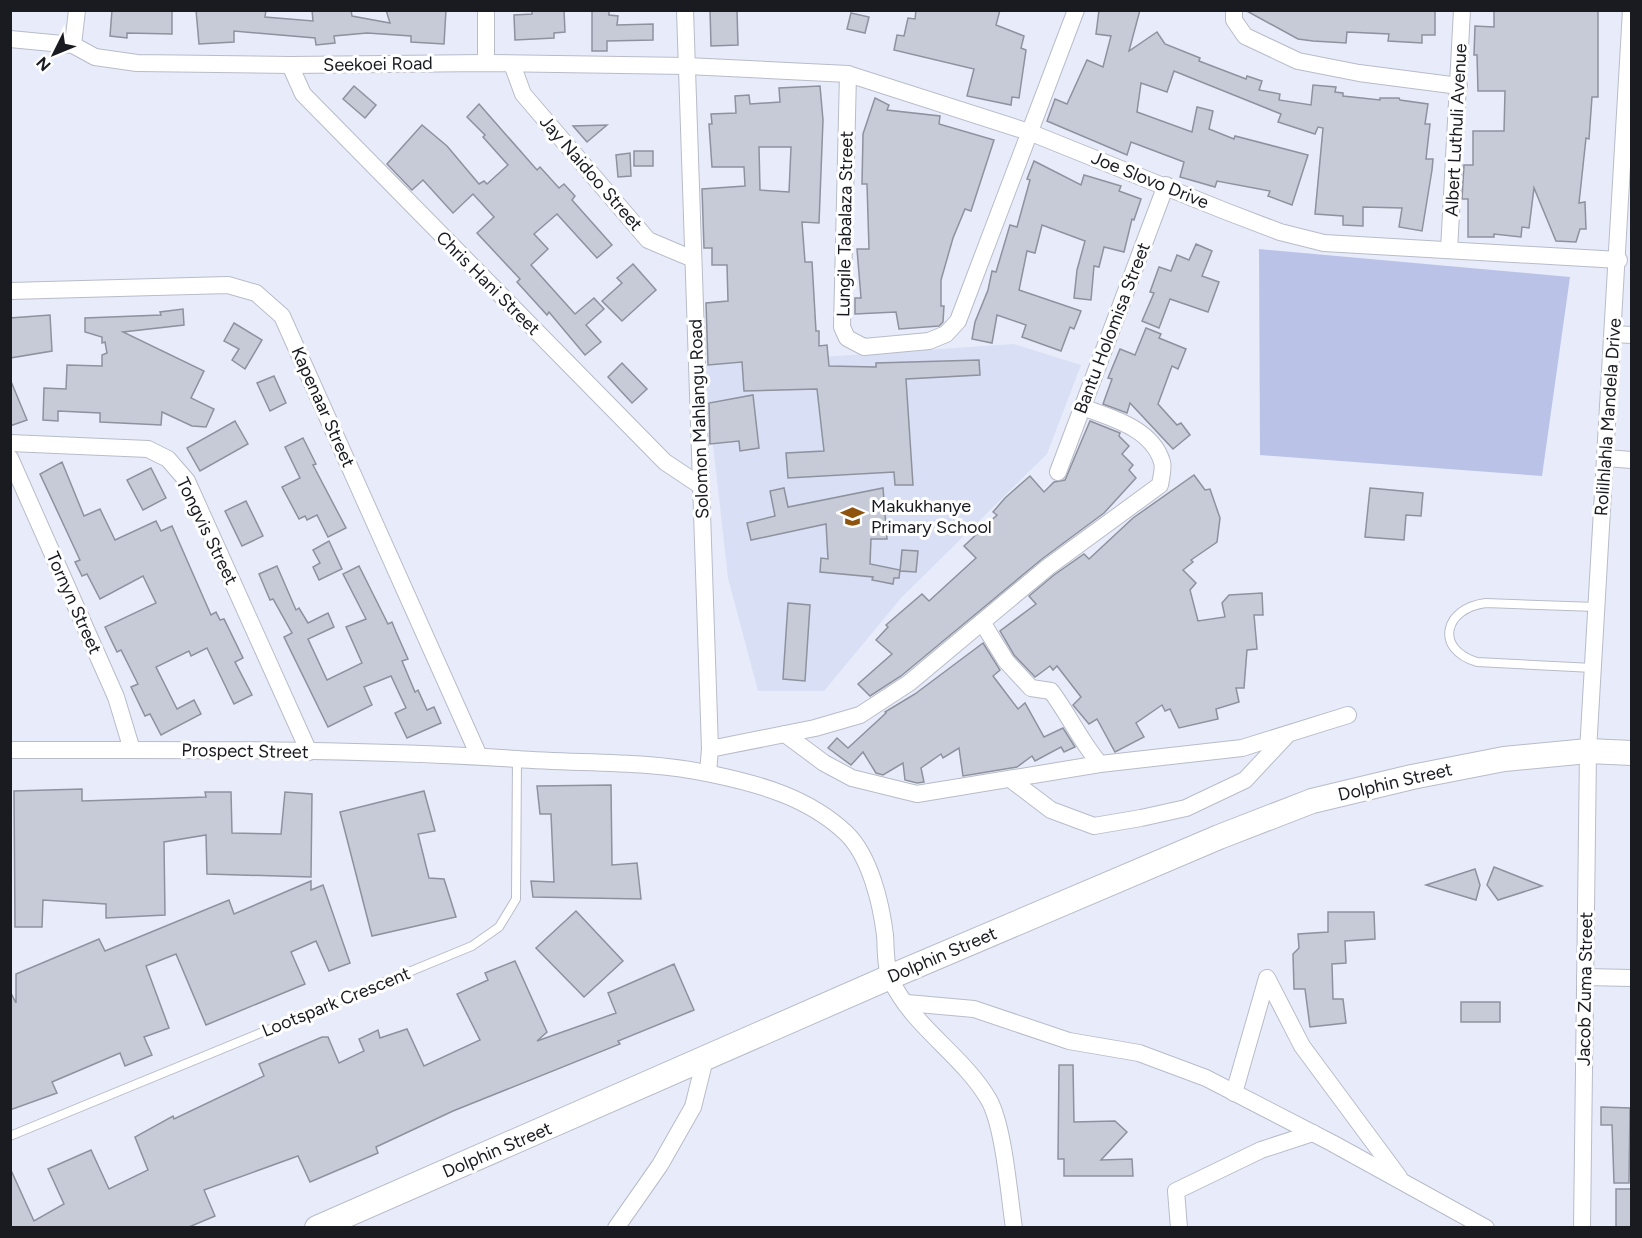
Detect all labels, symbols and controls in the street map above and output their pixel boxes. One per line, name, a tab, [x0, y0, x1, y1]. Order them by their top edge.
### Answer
north arrow	[24, 24, 84, 84]
street label: Albert Luthuli Avenue	[1440, 43, 1472, 217]
street label: Seekoei Road	[323, 52, 433, 76]
text: N	[32, 53, 55, 75]
street label: Jay Naidoo Street	[535, 111, 647, 235]
street label: Lungile Tabalaza Street	[832, 131, 858, 317]
street label: Joe Slovo Drive	[1088, 146, 1212, 214]
street label: Chris Hani Street	[431, 226, 545, 340]
street label: Bantu Holomisa Street	[1069, 239, 1155, 417]
street label: Rolilhlahla Mandela Drive	[1590, 317, 1626, 517]
street label: Solomon Mahlangu Road	[685, 319, 713, 519]
street label: Kapenaar Street	[287, 343, 360, 471]
street label: Tongvis Street	[172, 474, 243, 588]
place label: Makukhanye Primary School	[871, 495, 992, 538]
school or university icon: Makukhanye Primary School	[840, 503, 866, 529]
street label: Tornyn Street	[42, 548, 106, 658]
street label: Prospect Street	[181, 739, 309, 763]
street label: Dolphin Street	[1336, 758, 1454, 806]
street label: Jacob Zuma Street	[1573, 911, 1597, 1066]
street label: Dolphin Street	[884, 922, 1000, 988]
street label: Lootspark Crescent	[259, 962, 414, 1042]
street label: Dolphin Street	[439, 1117, 555, 1183]

